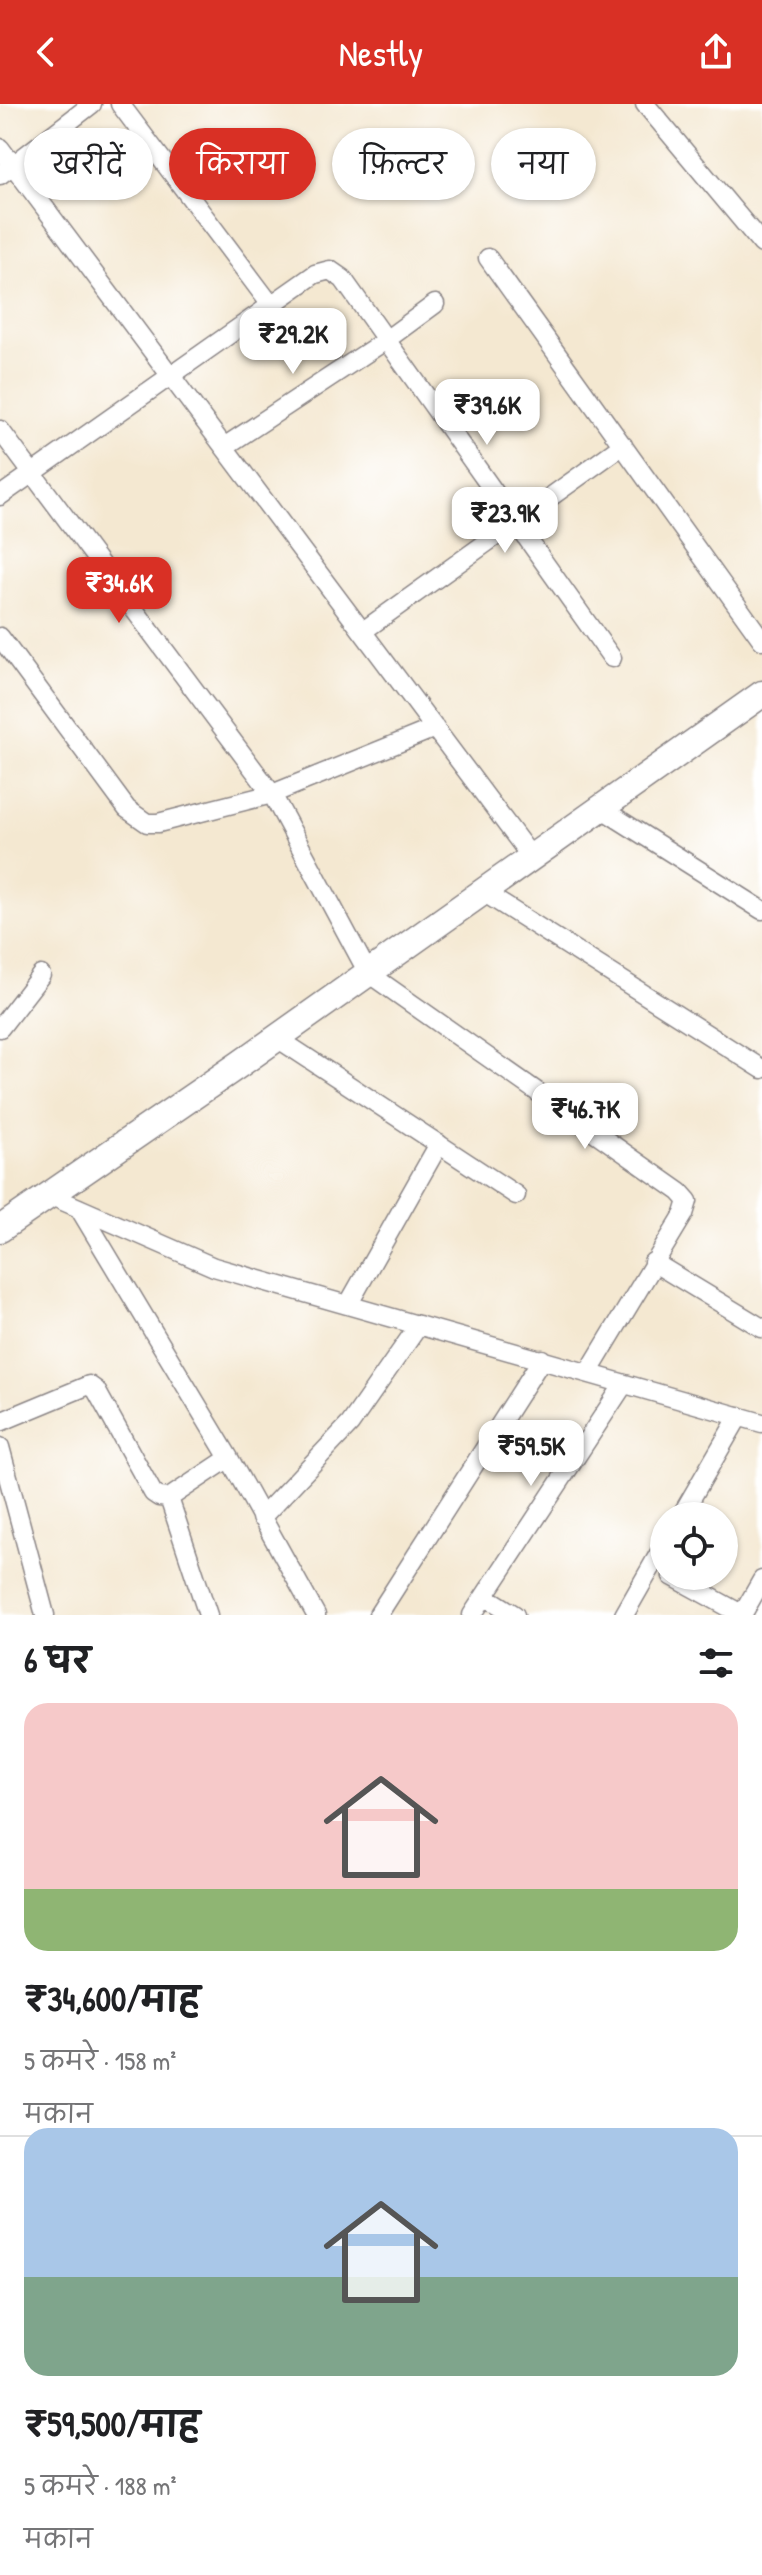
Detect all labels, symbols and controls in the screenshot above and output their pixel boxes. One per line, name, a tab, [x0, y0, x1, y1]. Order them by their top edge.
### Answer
text: Nestly	[339, 28, 423, 77]
icon: back	[24, 30, 68, 74]
icon: share	[694, 30, 738, 74]
chip: खरीदें	[24, 128, 153, 200]
chip: किराया	[169, 128, 316, 200]
chip: फ़िल्टर	[332, 128, 475, 200]
chip: नया	[491, 128, 596, 200]
pin: ₹29.2K	[228, 308, 358, 376]
text: ₹29.2K	[258, 316, 328, 351]
pin: ₹39.6K	[422, 379, 552, 447]
text: ₹39.6K	[453, 387, 521, 422]
pin: ₹23.9K	[440, 487, 570, 555]
text: ₹23.9K	[470, 495, 540, 530]
pin: ₹34.6K	[54, 557, 184, 625]
text: ₹34.6K	[85, 565, 153, 600]
pin: ₹46.7K	[520, 1083, 650, 1151]
text: ₹46.7K	[550, 1091, 620, 1126]
pin: ₹59.5K	[466, 1420, 596, 1488]
text: ₹59.5K	[497, 1428, 565, 1463]
map controls	[650, 1502, 738, 1590]
button: locate	[650, 1502, 738, 1590]
text: 6 घर	[24, 1637, 91, 1683]
icon: filters	[694, 1641, 738, 1685]
icon: home	[309, 1755, 453, 1899]
text: ₹34,600/माह	[24, 1976, 200, 2022]
text: 5 कमरे · 158 m²	[24, 2043, 176, 2078]
text: मकान	[24, 2096, 93, 2131]
icon: home	[309, 2180, 453, 2324]
text: ₹59,500/माह	[24, 2401, 200, 2447]
text: 5 कमरे · 188 m²	[24, 2468, 176, 2503]
text: मकान	[24, 2521, 93, 2556]

